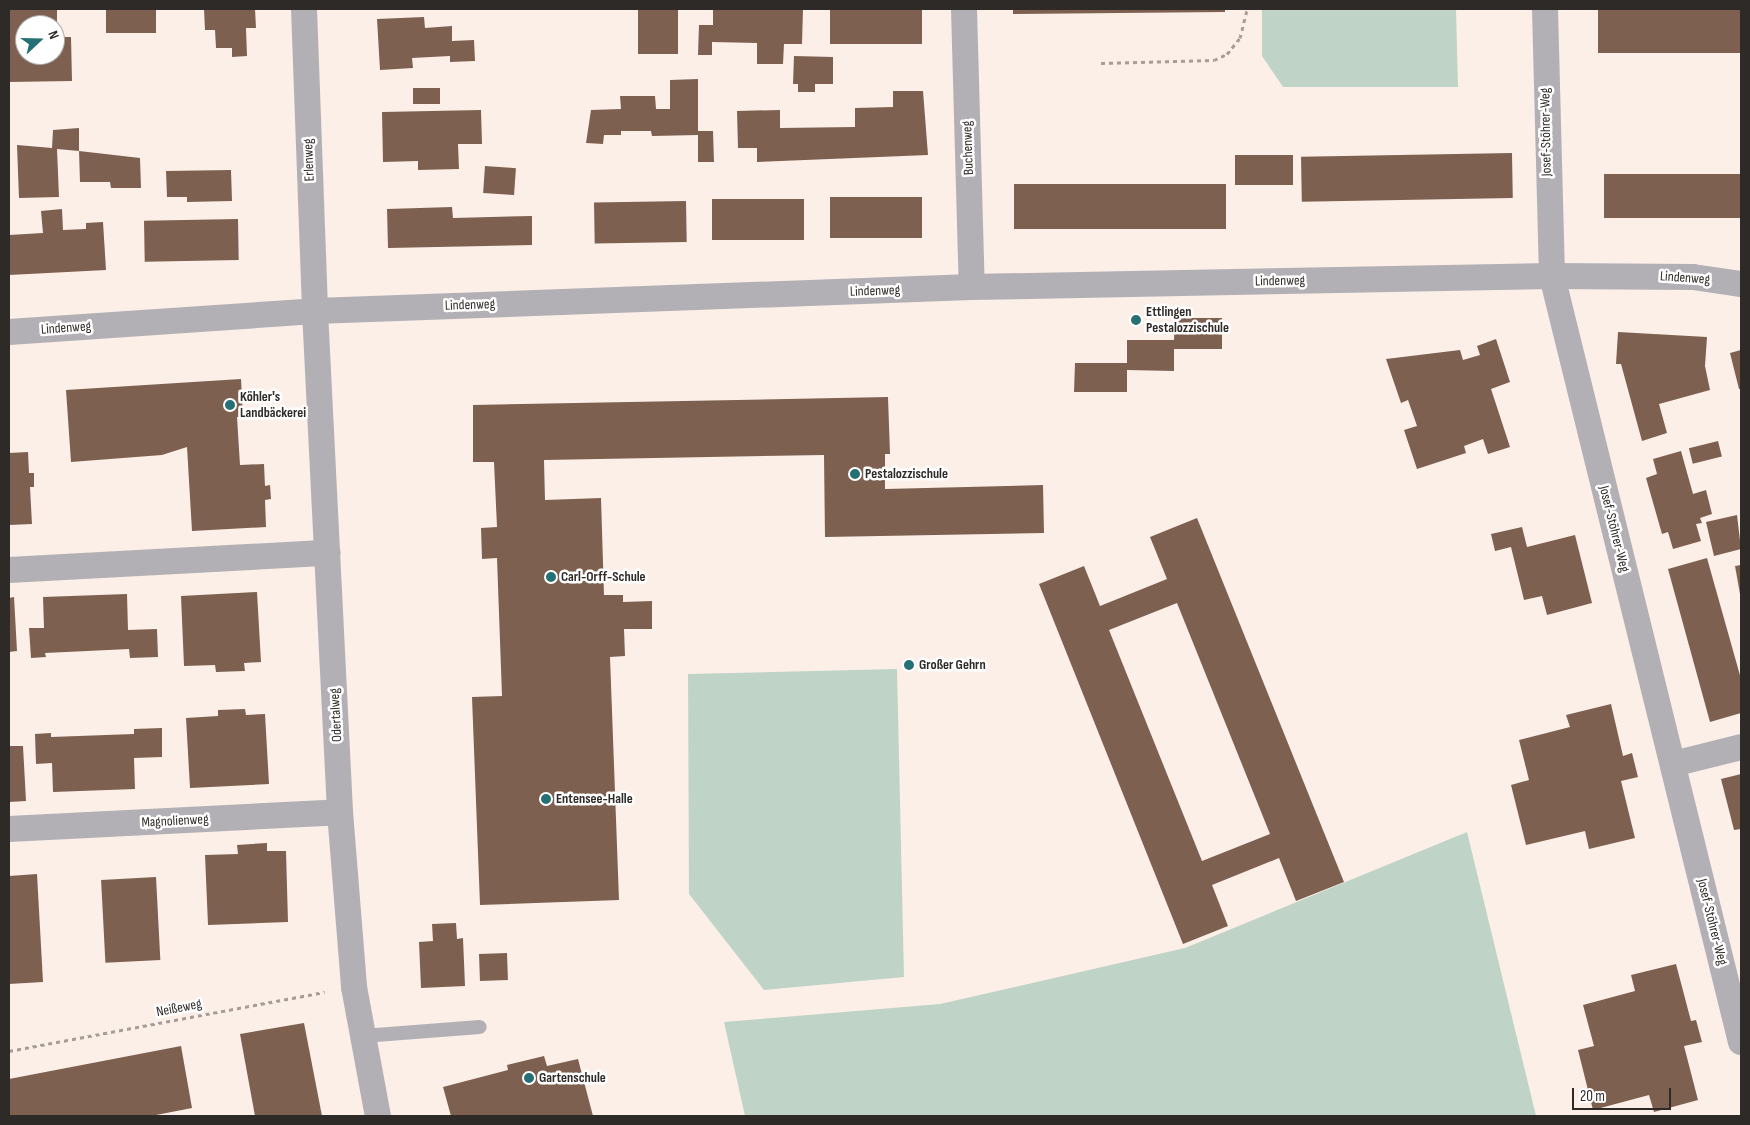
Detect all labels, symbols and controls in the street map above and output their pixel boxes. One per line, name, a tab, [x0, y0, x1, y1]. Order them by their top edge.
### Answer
north arrow	[15, 15, 65, 65]
text: N	[44, 28, 63, 41]
street label: Josef-Stöhrer-Weg	[1537, 88, 1555, 176]
street label: Buchenweg	[959, 121, 977, 175]
street label: Erlenweg	[300, 138, 318, 182]
street label: Lindenweg	[1659, 268, 1711, 288]
street label: Lindenweg	[1255, 272, 1305, 290]
street label: Lindenweg	[850, 282, 900, 300]
street label: Lindenweg	[445, 296, 495, 314]
place label: Ettlingen Pestalozzischule	[1146, 304, 1229, 336]
marker: Ettlingen Pestalozzischule	[1130, 314, 1142, 326]
street label: Lindenweg	[40, 318, 92, 338]
place label: Köhler's Landbäckerei	[240, 389, 306, 422]
marker: Köhler's Landbäckerei	[224, 399, 236, 411]
place label: Pestalozzischule	[865, 466, 948, 482]
marker: Pestalozzischule	[849, 468, 861, 480]
street label: Josef-Stöhrer-Weg	[1595, 484, 1633, 574]
place label: Carl-Orff-Schule	[561, 569, 646, 585]
marker: Carl-Orff-Schule	[545, 571, 557, 583]
place label: Großer Gehrn	[919, 657, 986, 673]
marker: Großer Gehrn	[903, 659, 915, 671]
street label: Odertalweg	[326, 688, 346, 742]
place label: Entensee-Halle	[556, 791, 633, 807]
marker: Entensee-Halle	[540, 793, 552, 805]
street label: Magnolienweg	[141, 811, 209, 831]
street label: Josef-Stöhrer-Weg	[1693, 877, 1731, 967]
street label: Neißeweg	[155, 995, 203, 1021]
place label: Gartenschule	[539, 1070, 606, 1086]
marker: Gartenschule	[523, 1072, 535, 1084]
scale bar	[1575, 1078, 1674, 1110]
text: 20 m	[1580, 1087, 1605, 1106]

